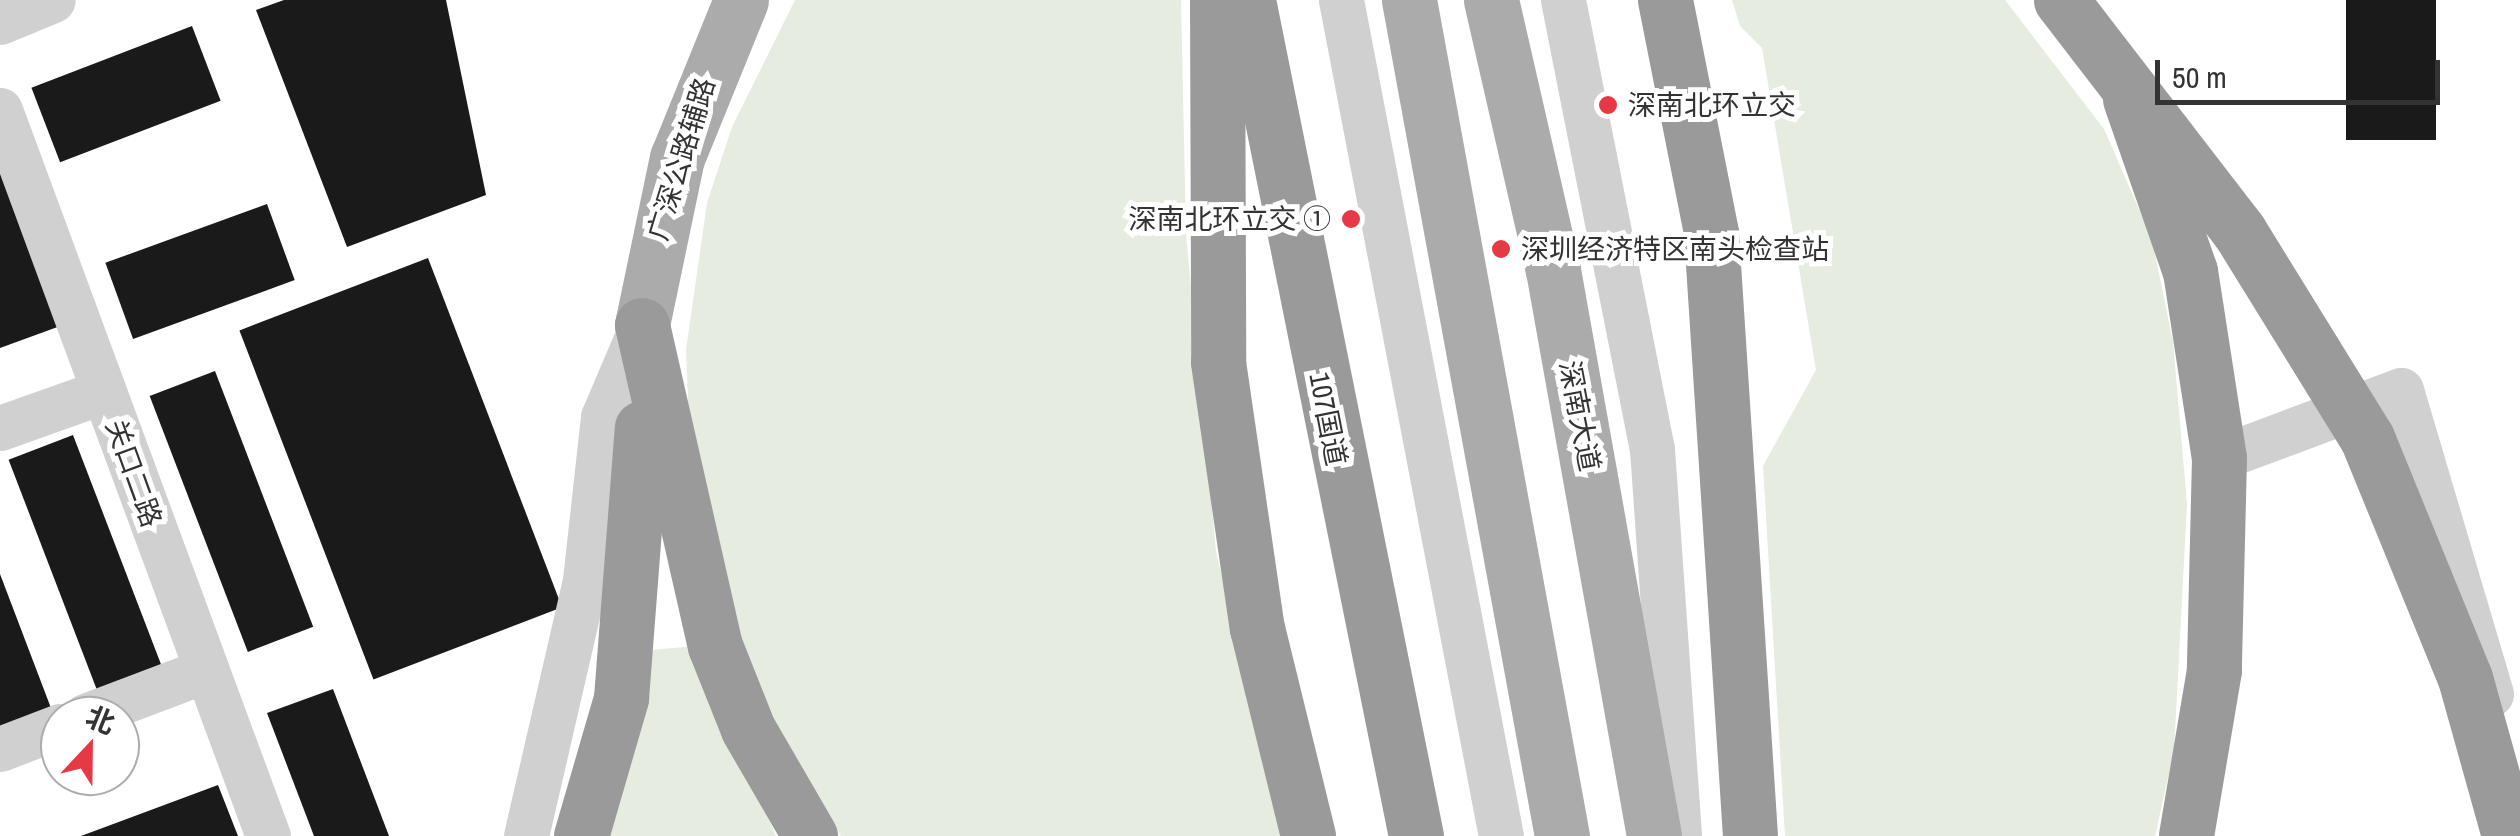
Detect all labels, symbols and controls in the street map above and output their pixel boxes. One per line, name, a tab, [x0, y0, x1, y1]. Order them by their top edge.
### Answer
scale bar	[2160, 40, 2445, 102]
text: 50 m	[2172, 57, 2227, 97]
street label: 广深公路辅路	[640, 74, 722, 244]
place label: 深南北环立交	[1628, 88, 1796, 122]
marker: 深南北环立交	[1597, 94, 1619, 116]
place label: 深南北环立交 ①	[1129, 202, 1331, 236]
marker: 深南北环立交 ①	[1340, 208, 1362, 230]
place label: 深圳经济特区南头检查站	[1521, 232, 1829, 266]
marker: 深圳经济特区南头检查站	[1490, 238, 1512, 260]
street label: 深南大道	[1553, 358, 1607, 474]
street label: 107国道	[1303, 370, 1353, 468]
street label: 关口二路	[99, 415, 169, 531]
north arrow	[40, 696, 140, 796]
text: 北	[80, 697, 121, 743]

